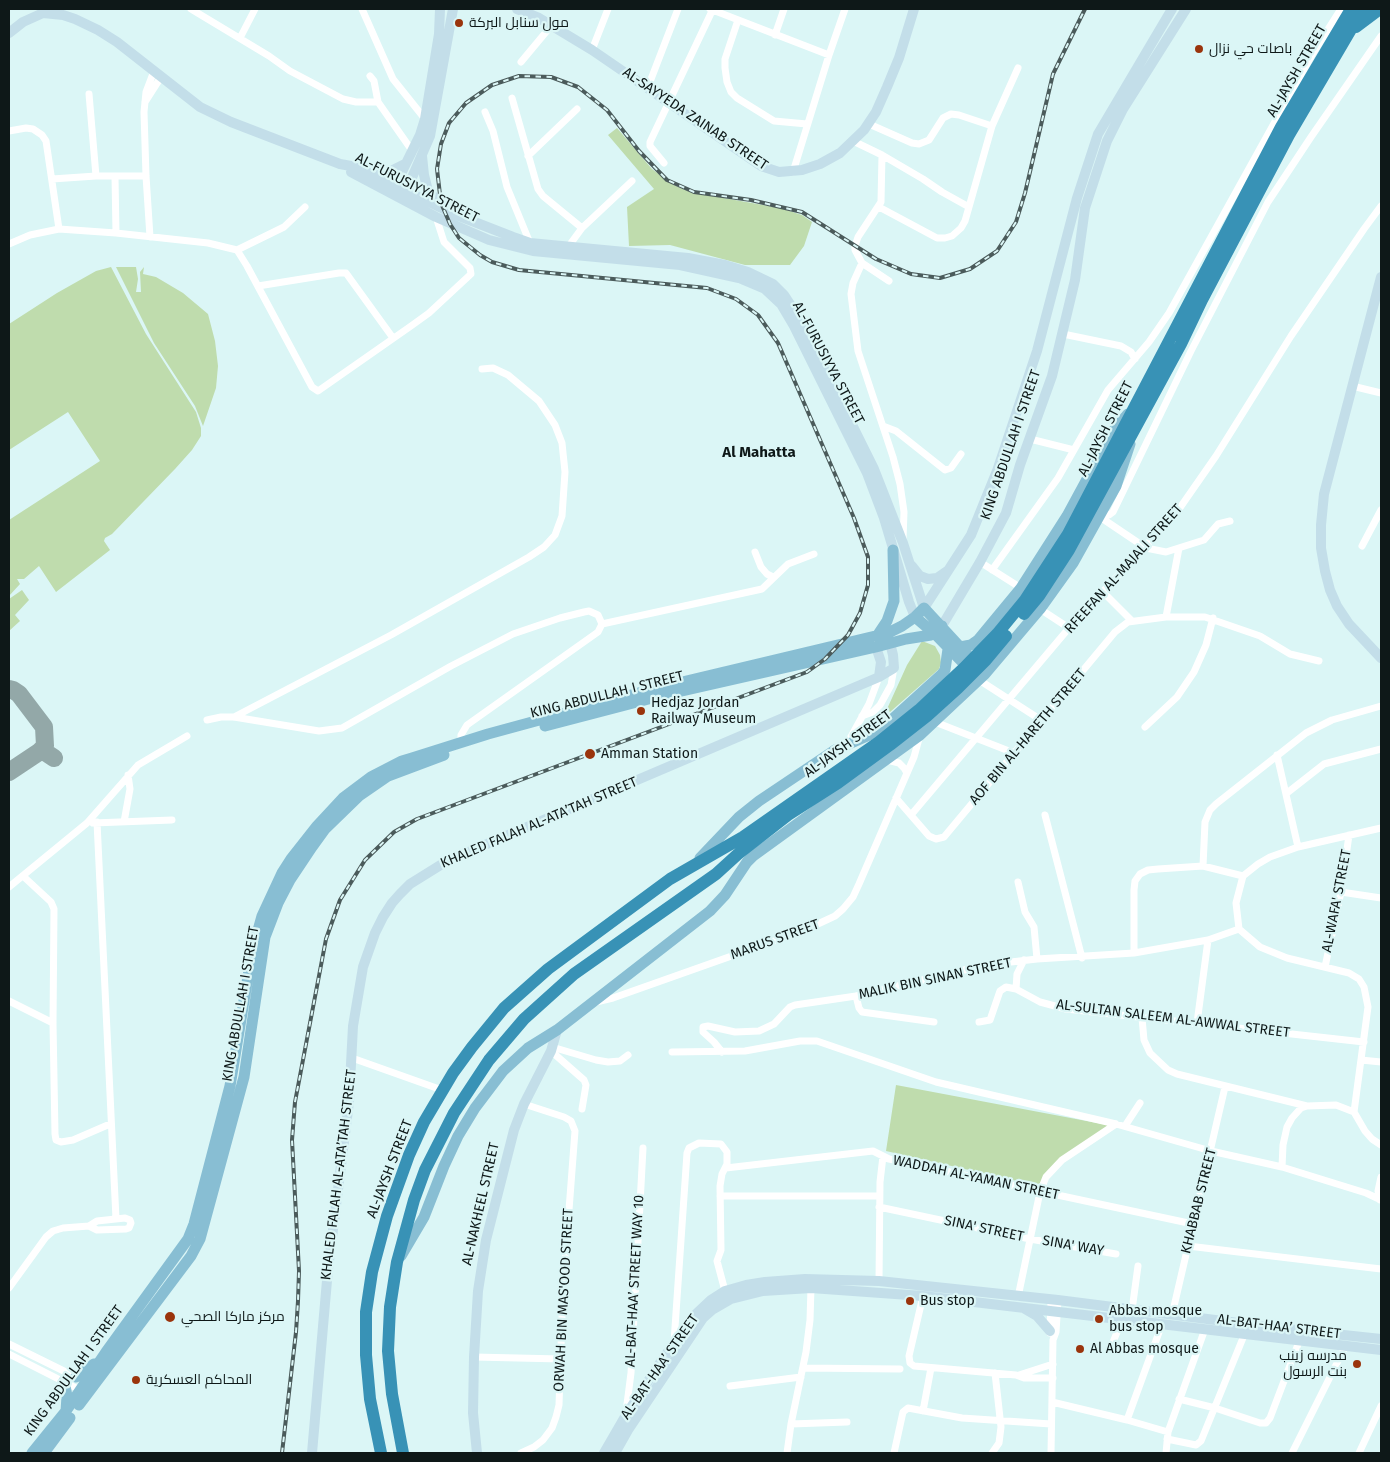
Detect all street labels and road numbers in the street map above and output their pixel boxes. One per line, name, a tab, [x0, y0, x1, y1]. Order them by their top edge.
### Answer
street label: AL-JAYSH STREET	[1264, 22, 1330, 120]
street label: AL-SAYYEDA ZAINAB STREET	[619, 64, 771, 174]
street label: AL-FURUSIYYA STREET	[352, 150, 482, 226]
street label: AL-FURUSIYYA STREET	[789, 299, 867, 427]
street label: KING ABDULLAH I STREET	[977, 368, 1045, 522]
street label: AL-JAYSH STREET	[1075, 379, 1137, 479]
street label: RFEEFAN AL-MAJALI STREET	[1061, 501, 1187, 637]
street label: AOF BIN AL-HARETH STREET	[966, 666, 1090, 808]
street label: KING ABDULLAH I STREET	[529, 668, 685, 722]
street label: AL-JAYSH STREET	[801, 707, 895, 781]
street label: KHALED FALAH AL-ATA’TAH STREET	[438, 774, 640, 872]
street label: AL-WAFA' STREET	[1319, 848, 1355, 954]
street label: MARUS STREET	[728, 916, 822, 964]
street label: KING ABDULLAH I STREET	[219, 925, 263, 1083]
street label: MALIK BIN SINAN STREET	[857, 955, 1013, 1003]
street label: AL-SULTAN SALEEM AL-AWWAL STREET	[1055, 996, 1291, 1042]
street label: KHALED FALAH AL-ATA’TAH STREET	[318, 1069, 360, 1281]
street label: AL-JAYSH STREET	[363, 1117, 417, 1221]
street label: AL-NAKHEEL STREET	[459, 1141, 503, 1267]
street label: KHABBAB STREET	[1178, 1146, 1220, 1256]
street label: WADDAH AL-YAMAN STREET	[891, 1152, 1061, 1204]
street label: AL-BAT-HAA’ STREET WAY 10	[622, 1194, 648, 1368]
street label: ORWAH BIN MAS'OOD STREET	[551, 1208, 577, 1392]
street label: SINA' STREET	[943, 1212, 1025, 1246]
street label: SINA' WAY	[1041, 1232, 1105, 1260]
street label: KING ABDULLAH I STREET	[21, 1302, 127, 1440]
street label: AL-BAT-HAA’ STREET	[617, 1311, 703, 1423]
street label: AL-BAT-HAA’ STREET	[1216, 1311, 1342, 1343]

